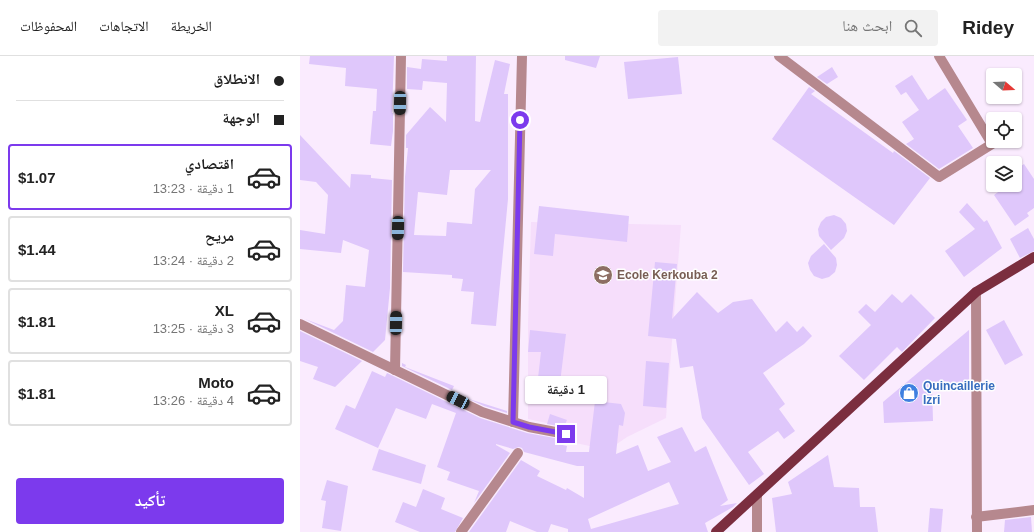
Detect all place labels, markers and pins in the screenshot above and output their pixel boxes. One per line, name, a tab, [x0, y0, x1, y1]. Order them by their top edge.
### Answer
school or university icon: Ecole Kerkouba 2	[592, 264, 614, 286]
place label: Ecole Kerkouba 2	[617, 268, 718, 282]
place label: Quincaillerie Izri	[923, 379, 995, 407]
shop icon: Quincaillerie Izri	[898, 382, 920, 404]

